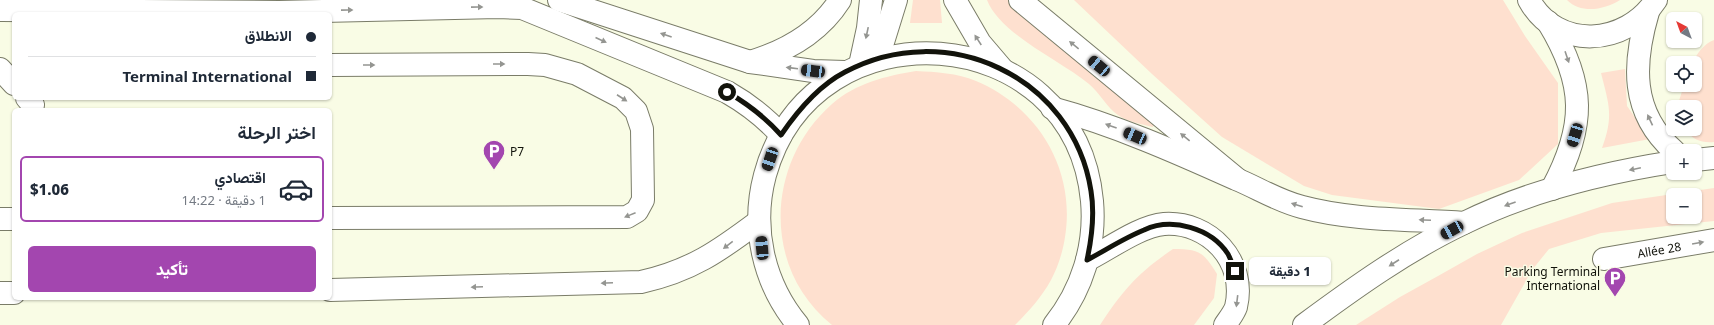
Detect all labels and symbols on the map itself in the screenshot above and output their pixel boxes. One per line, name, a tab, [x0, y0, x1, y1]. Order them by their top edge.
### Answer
one-way arrow	[471, 4, 484, 10]
one-way arrow	[341, 7, 353, 14]
north arrow	[1666, 12, 1702, 48]
one-way arrow	[864, 27, 870, 39]
one-way arrow	[660, 32, 672, 38]
one-way arrow	[975, 34, 982, 45]
one-way arrow	[595, 37, 606, 43]
one-way arrow	[1069, 41, 1080, 50]
one-way arrow	[1564, 51, 1570, 63]
car	[1086, 54, 1112, 78]
one-way arrow	[493, 61, 506, 67]
one-way arrow	[363, 62, 376, 68]
car	[800, 64, 826, 78]
one-way arrow	[786, 65, 798, 72]
route start	[718, 83, 736, 101]
one-way arrow	[617, 94, 627, 102]
one-way arrow	[1647, 115, 1653, 126]
car	[1566, 122, 1584, 148]
one-way arrow	[1104, 123, 1116, 129]
car	[1122, 126, 1148, 146]
one-way arrow	[1180, 132, 1191, 141]
parking icon: P7	[481, 138, 507, 171]
place label: P7	[510, 143, 524, 160]
car	[760, 146, 780, 172]
one-way arrow	[1628, 166, 1641, 172]
one-way arrow	[1290, 202, 1302, 208]
one-way arrow	[1503, 202, 1515, 208]
one-way arrow	[624, 212, 636, 218]
one-way arrow	[1419, 217, 1431, 224]
car	[1439, 219, 1465, 241]
car	[755, 236, 769, 260]
street label: Allée 28	[1636, 237, 1683, 262]
one-way arrow	[1692, 239, 1704, 245]
one-way arrow	[723, 240, 734, 249]
callout: 1 دقيقة	[1249, 257, 1331, 285]
one-way arrow	[1389, 259, 1399, 267]
route end	[1226, 262, 1244, 280]
place label: Parking Terminal International	[1505, 263, 1600, 294]
parking icon: Parking Terminal International	[1602, 265, 1628, 298]
one-way arrow	[600, 280, 613, 286]
one-way arrow	[470, 284, 483, 290]
one-way arrow	[1234, 294, 1240, 307]

